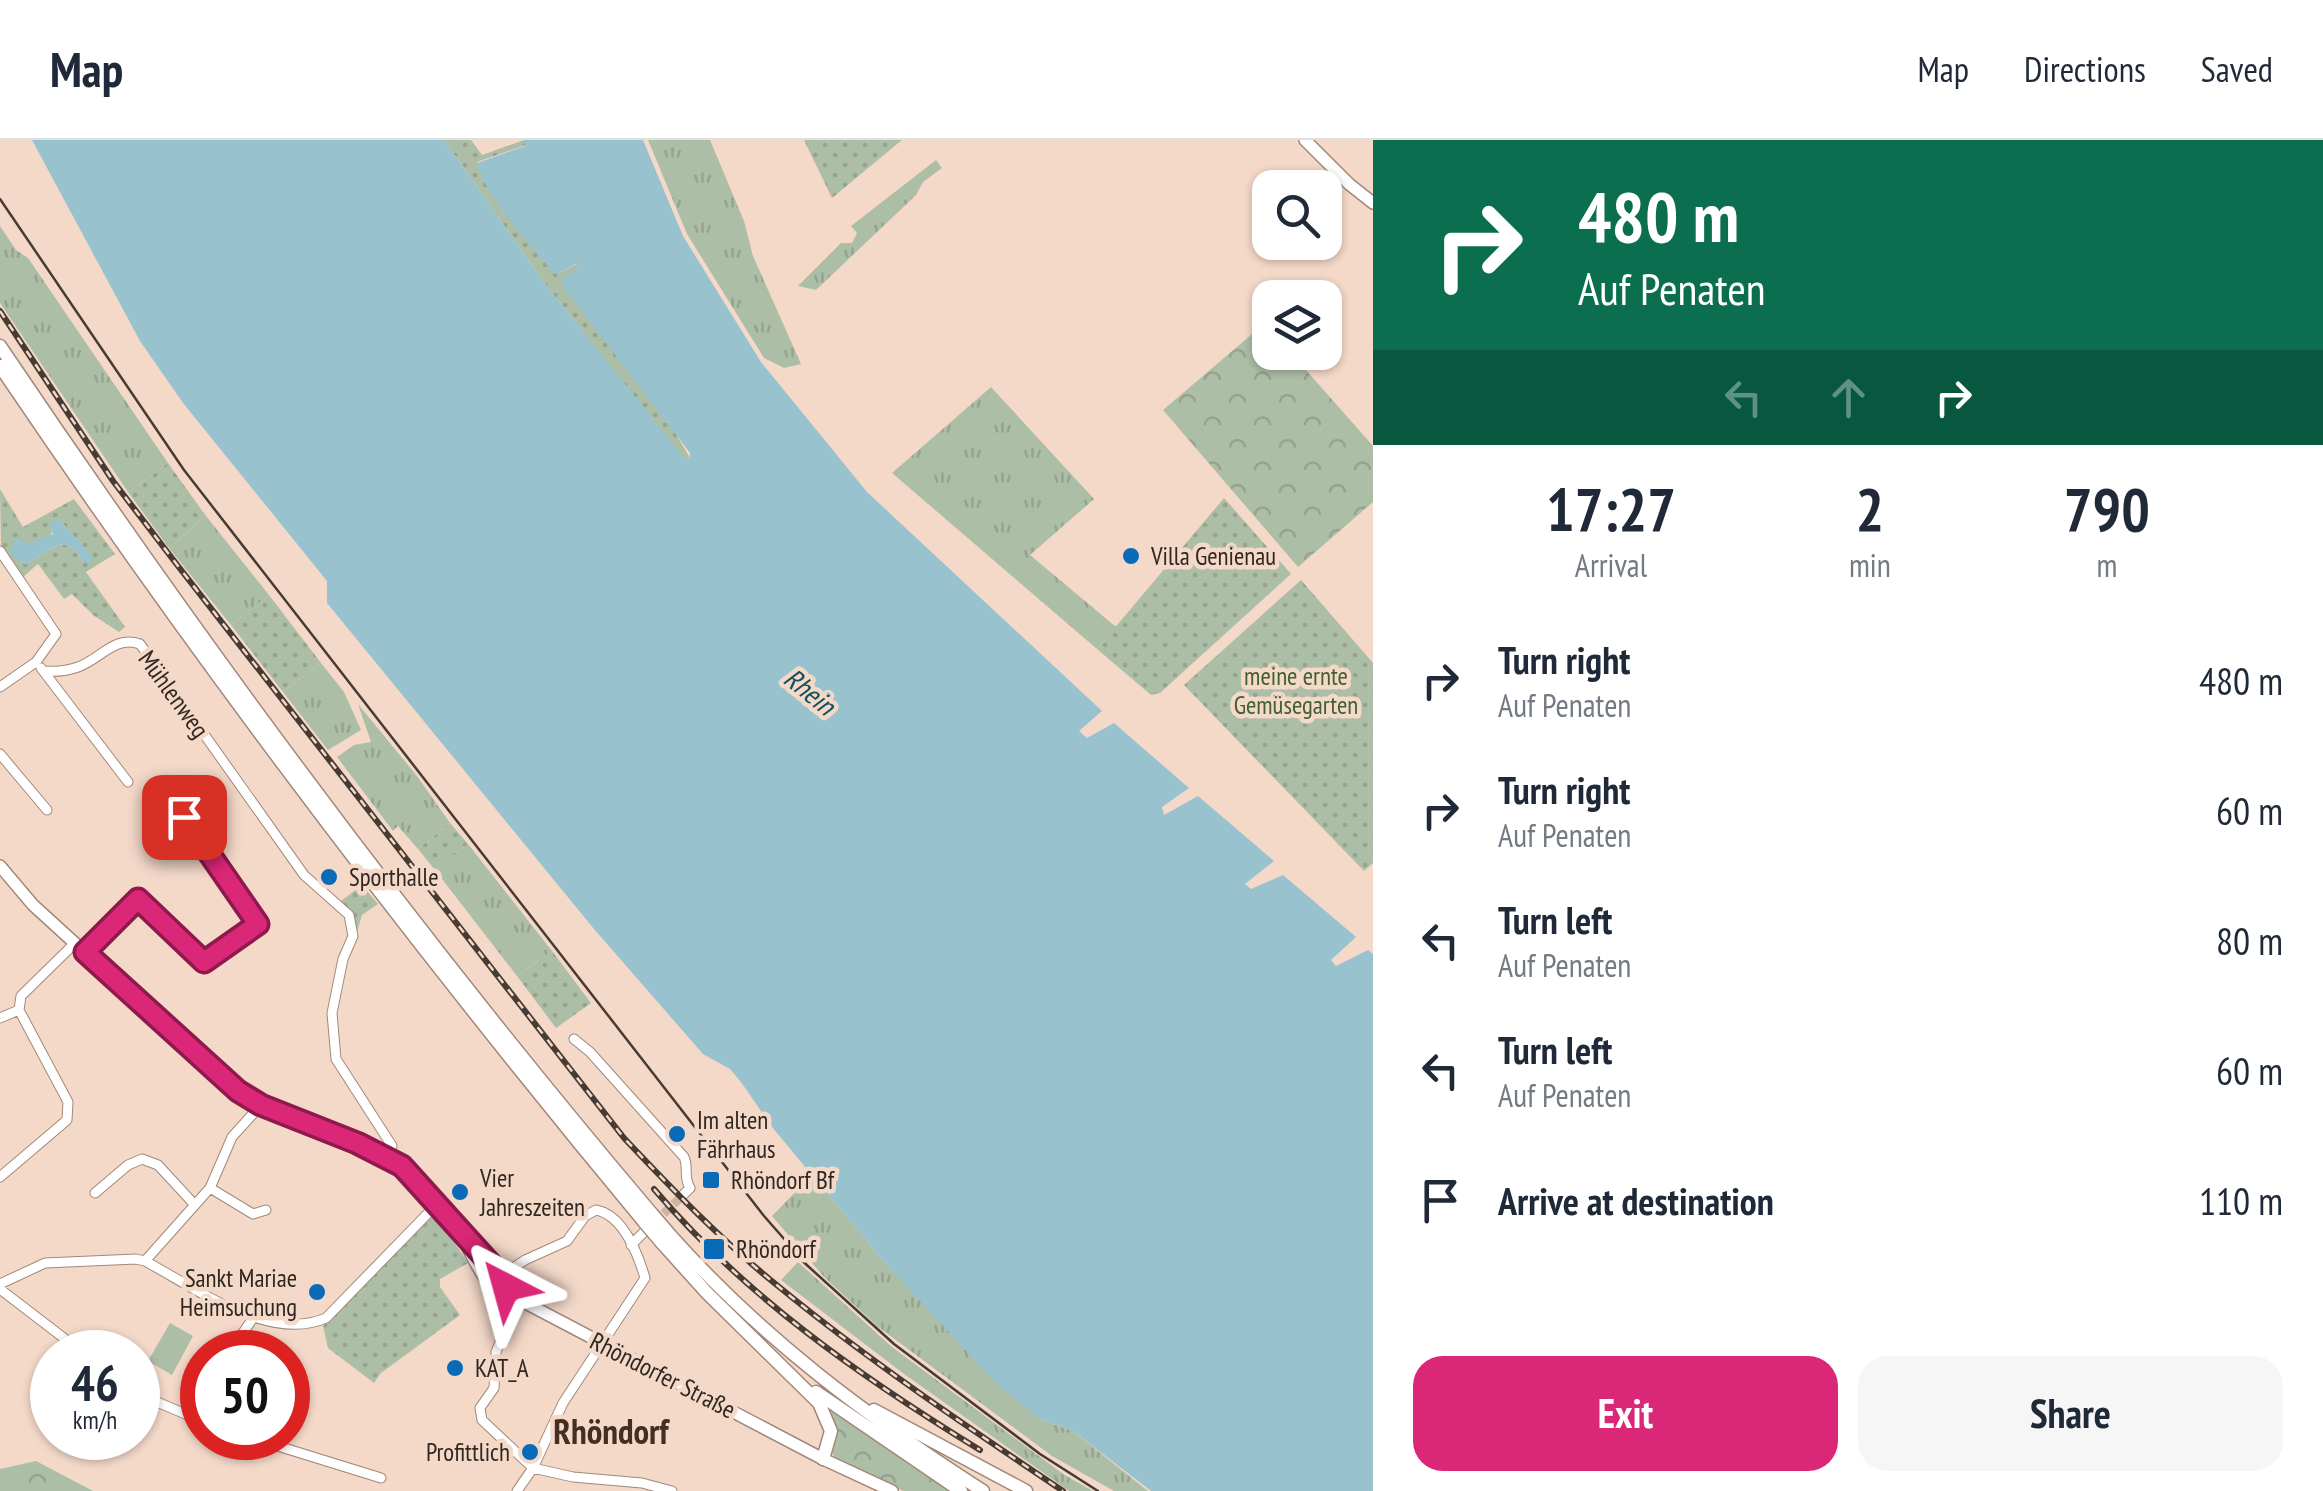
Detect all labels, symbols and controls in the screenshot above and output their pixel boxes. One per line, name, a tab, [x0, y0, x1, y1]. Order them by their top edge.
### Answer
text: Map	[50, 38, 123, 100]
text: Map	[1918, 46, 1969, 92]
text: Directions	[2024, 46, 2146, 92]
text: Saved	[2201, 46, 2273, 92]
map controls	[1252, 170, 1342, 370]
button: search	[1252, 170, 1342, 260]
text: 480 m	[1578, 171, 1739, 261]
icon: right	[1413, 180, 1543, 310]
text: Auf Penaten	[1578, 259, 1766, 317]
button: layers	[1252, 280, 1342, 370]
icon: left	[1716, 370, 1771, 425]
icon: ahead	[1821, 370, 1876, 425]
icon: right	[1926, 370, 1981, 425]
text: 17:27	[1546, 470, 1676, 548]
text: 2	[1856, 470, 1884, 548]
text: 790	[2064, 470, 2150, 548]
place label: Villa Genienau	[1150, 540, 1276, 572]
text: Arrival	[1575, 544, 1647, 586]
text: min	[1849, 544, 1891, 586]
text: m	[2096, 544, 2117, 586]
marker: Villa Genienau	[1120, 545, 1142, 567]
text: Turn right	[1498, 635, 1630, 684]
street label: Mühlenweg	[132, 644, 216, 744]
icon: right	[1413, 653, 1468, 708]
text: 480 m	[2199, 656, 2283, 705]
water label: Rhein	[777, 659, 845, 724]
park label: meine ernte Gemüsegarten	[1234, 660, 1358, 721]
text: Auf Penaten	[1498, 684, 1631, 726]
text: Turn right	[1498, 765, 1630, 814]
pin	[142, 775, 227, 860]
icon: right	[1413, 783, 1468, 838]
text: 60 m	[2216, 786, 2283, 835]
icon: arrive	[157, 790, 212, 845]
text: Auf Penaten	[1498, 814, 1631, 856]
place label: Sporthalle	[349, 861, 439, 893]
marker: Sporthalle	[318, 866, 340, 888]
text: Turn left	[1498, 895, 1612, 944]
icon: left	[1413, 913, 1468, 968]
text: 80 m	[2216, 916, 2283, 965]
text: Auf Penaten	[1498, 944, 1631, 986]
text: Turn left	[1498, 1025, 1612, 1074]
icon: left	[1413, 1043, 1468, 1098]
text: 60 m	[2216, 1046, 2283, 1095]
text: Auf Penaten	[1498, 1074, 1631, 1116]
place label: Im alten Fährhaus	[697, 1104, 775, 1165]
marker: Im alten Fährhaus	[666, 1123, 688, 1145]
place label: Vier Jahreszeiten	[479, 1162, 585, 1223]
place label: Rhöndorf Bf	[731, 1164, 836, 1196]
marker: Rhöndorf Bf	[700, 1169, 722, 1191]
icon: arrive	[1413, 1173, 1468, 1228]
text: Arrive at destination	[1498, 1176, 1774, 1225]
text: 110 m	[2199, 1176, 2283, 1225]
marker: Vier Jahreszeiten	[449, 1181, 471, 1203]
place label: Rhöndorf	[736, 1233, 817, 1265]
position arrow	[454, 1235, 558, 1339]
marker: Rhöndorf	[701, 1236, 727, 1262]
place label: Sankt Mariae Heimsuchung	[180, 1262, 297, 1323]
marker: Sankt Mariae Heimsuchung	[306, 1281, 328, 1303]
street label: Rhöndorfer Straße	[585, 1325, 741, 1425]
speed limit sign: 50	[180, 1330, 310, 1460]
text: 46	[71, 1350, 119, 1415]
place label: KAT_A	[475, 1352, 529, 1384]
button: Exit	[1413, 1356, 1838, 1471]
button: Share	[1858, 1356, 2283, 1471]
marker: KAT_A	[444, 1357, 466, 1379]
text: km/h	[73, 1404, 117, 1436]
district label: Rhöndorf	[553, 1408, 670, 1454]
place label: Profittlich	[426, 1436, 510, 1468]
marker: Profittlich	[519, 1441, 541, 1463]

